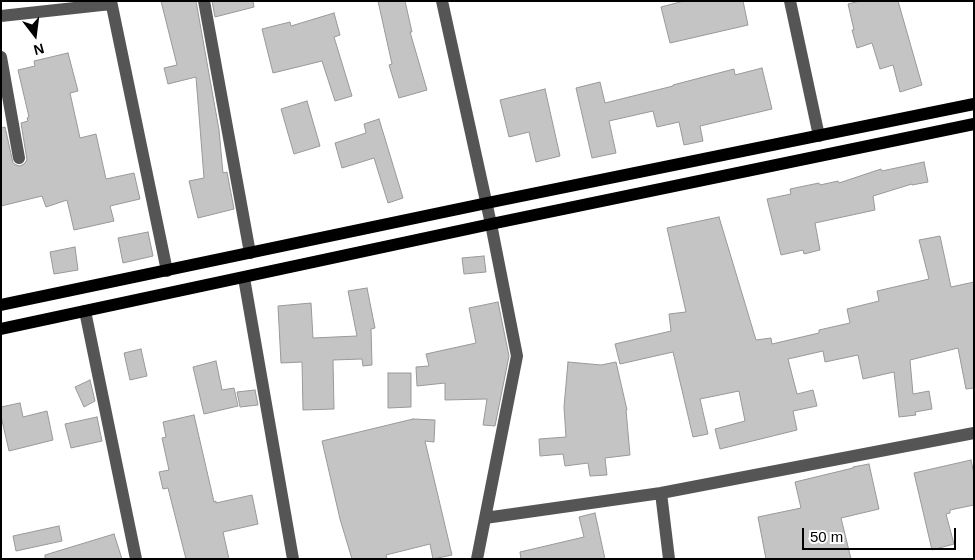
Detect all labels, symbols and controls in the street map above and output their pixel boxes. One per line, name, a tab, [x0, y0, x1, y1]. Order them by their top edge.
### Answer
north arrow	[10, 10, 60, 60]
text: N	[32, 40, 46, 59]
scale bar	[805, 518, 959, 550]
text: 50 m	[810, 528, 843, 545]

